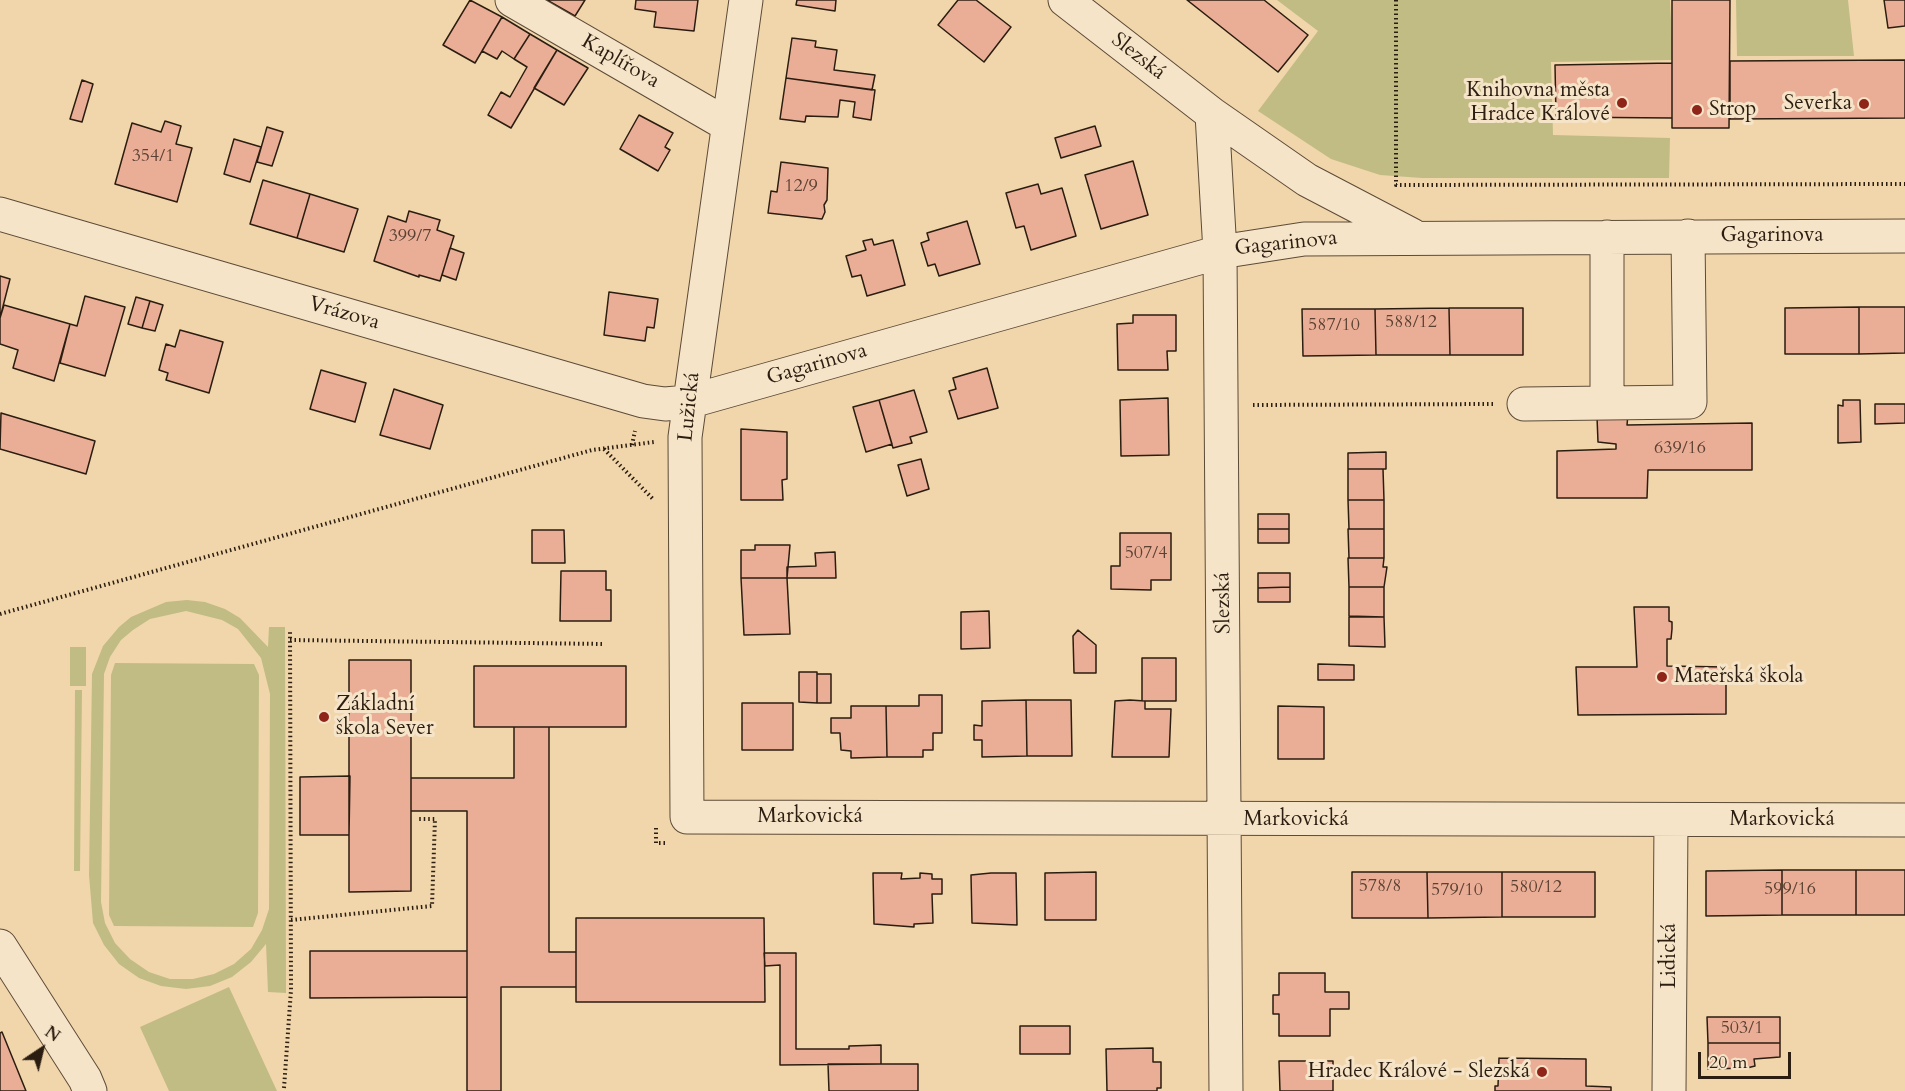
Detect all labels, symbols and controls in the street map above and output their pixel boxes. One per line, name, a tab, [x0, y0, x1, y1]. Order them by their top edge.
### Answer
street label: Slezská	[1106, 28, 1170, 86]
street label: Kaplířova	[577, 30, 663, 94]
place label: Knihovna města Hradce Králové	[1466, 78, 1610, 128]
place label: Severka	[1784, 91, 1852, 117]
marker: Knihovna města Hradce Králové	[1615, 96, 1629, 110]
place label: Strop	[1709, 97, 1756, 123]
marker: Severka	[1857, 97, 1871, 111]
marker: Strop	[1690, 103, 1704, 117]
house number: 354/1	[132, 146, 174, 168]
house number: 12/9	[784, 176, 818, 198]
street label: Gagarinova	[1720, 223, 1824, 249]
house number: 399/7	[389, 226, 431, 248]
street label: Gagarinova	[1233, 226, 1339, 262]
street label: Vrázova	[306, 292, 382, 336]
house number: 588/12	[1385, 312, 1437, 334]
house number: 587/10	[1308, 315, 1360, 337]
street label: Gagarinova	[764, 339, 870, 391]
street label: Lužická	[674, 371, 706, 443]
house number: 639/16	[1654, 438, 1706, 460]
house number: 507/4	[1125, 543, 1167, 565]
street label: Slezská	[1211, 572, 1237, 634]
place label: Mateřská škola	[1674, 664, 1804, 690]
marker: Mateřská škola	[1655, 670, 1669, 684]
place label: Základní škola Sever	[336, 692, 434, 742]
marker: Základní škola Sever	[317, 710, 331, 724]
street label: Markovická	[757, 804, 863, 830]
street label: Markovická	[1243, 807, 1349, 833]
street label: Markovická	[1729, 807, 1835, 833]
house number: 578/8	[1359, 876, 1401, 898]
house number: 580/12	[1510, 877, 1562, 899]
house number: 599/16	[1764, 879, 1816, 901]
house number: 579/10	[1431, 880, 1483, 902]
street label: Lidická	[1657, 923, 1683, 989]
house number: 503/1	[1721, 1018, 1763, 1040]
north arrow	[12, 1019, 72, 1079]
text: N	[40, 1021, 64, 1047]
scale bar	[1701, 1040, 1794, 1078]
text: 20 m	[1709, 1050, 1748, 1075]
place label: Hradec Králové - Slezská	[1308, 1059, 1530, 1085]
marker: Hradec Králové - Slezská	[1535, 1065, 1549, 1079]

